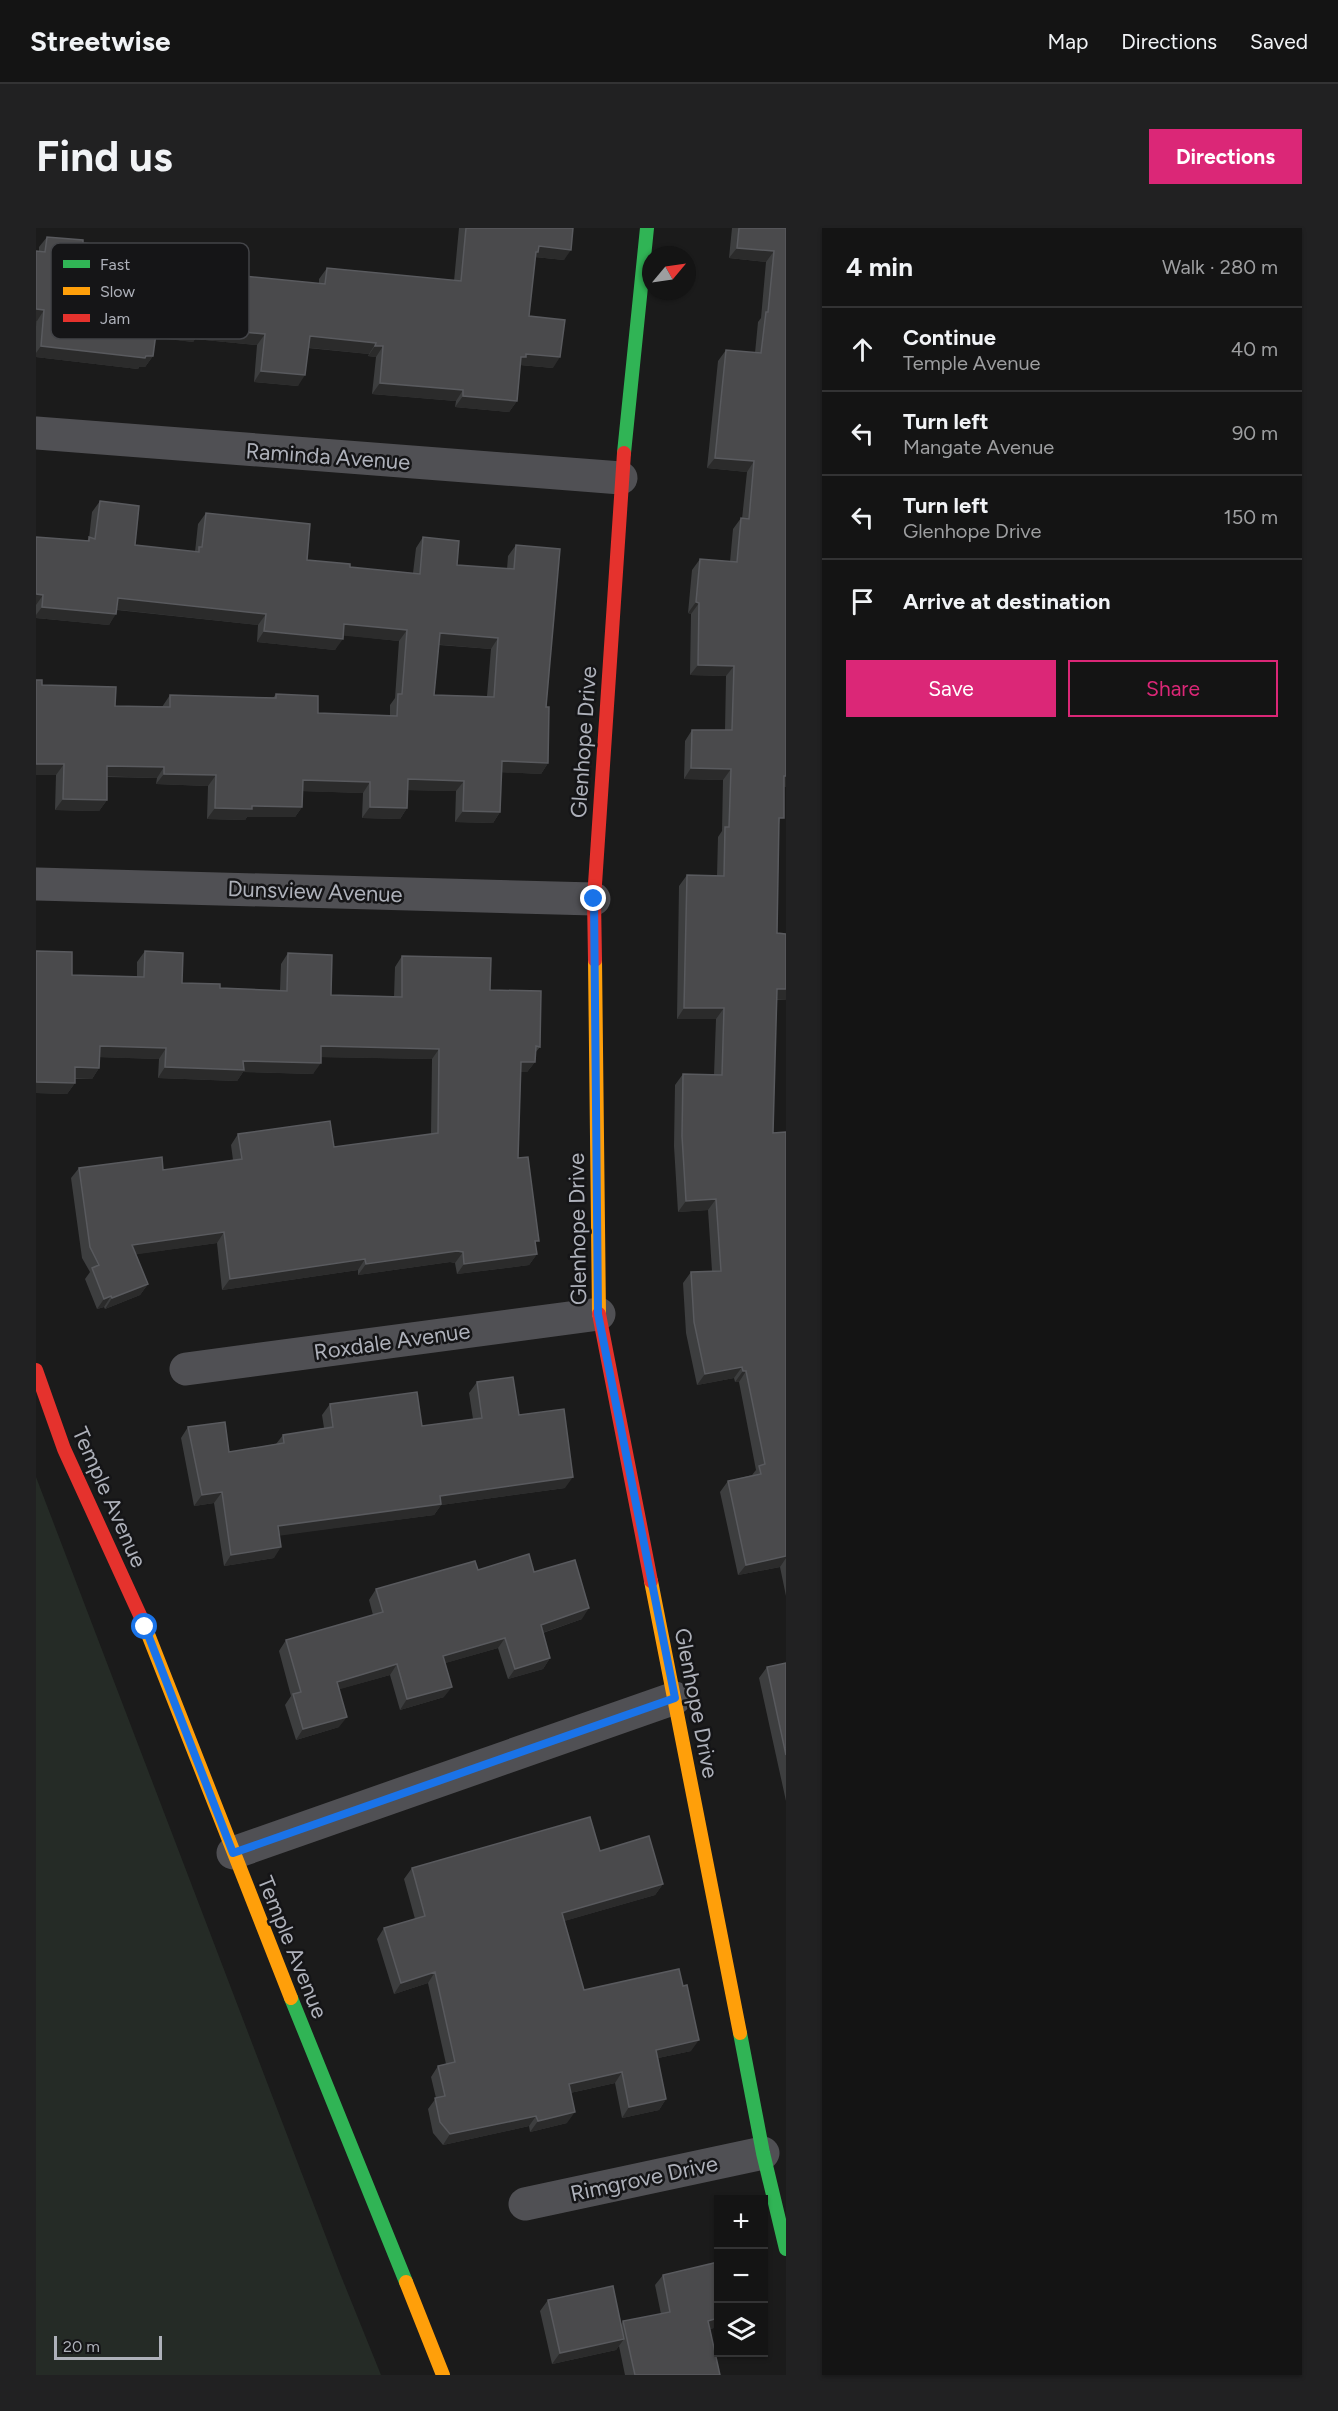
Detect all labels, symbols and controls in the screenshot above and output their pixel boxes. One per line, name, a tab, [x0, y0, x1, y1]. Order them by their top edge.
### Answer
text: Streetwise	[30, 24, 170, 58]
text: Map	[1047, 29, 1088, 54]
text: Directions	[1121, 29, 1217, 54]
text: Saved	[1250, 29, 1308, 54]
button: Directions	[1149, 129, 1302, 184]
text: Find us	[36, 131, 173, 182]
legend	[51, 243, 249, 339]
north arrow	[642, 246, 696, 300]
text: 4 min	[846, 251, 913, 283]
text: Fast	[100, 255, 130, 274]
text: Walk · 280 m	[1162, 255, 1278, 279]
text: Slow	[100, 282, 135, 301]
text: Jam	[100, 309, 130, 328]
text: Continue	[903, 324, 996, 351]
icon: ahead	[846, 333, 879, 366]
text: 40 m	[1231, 337, 1278, 361]
text: Temple Avenue	[903, 351, 1040, 375]
text: Turn left	[903, 408, 989, 435]
icon: left	[846, 417, 879, 450]
text: 90 m	[1232, 421, 1278, 445]
text: Mangate Avenue	[903, 435, 1054, 459]
street label: Raminda Avenue	[245, 437, 411, 476]
text: Turn left	[903, 492, 989, 519]
icon: left	[846, 501, 879, 534]
text: 150 m	[1223, 505, 1278, 529]
text: Glenhope Drive	[903, 519, 1041, 543]
icon: arrive	[846, 585, 879, 618]
text: Arrive at destination	[903, 588, 1111, 615]
button: Save	[846, 660, 1056, 717]
button: Share	[1068, 660, 1278, 717]
street label: Glenhope Drive	[565, 665, 602, 819]
street label: Dunsview Avenue	[227, 875, 403, 908]
route end	[580, 885, 606, 911]
street label: Glenhope Drive	[563, 1153, 592, 1305]
street label: Roxdale Avenue	[312, 1317, 472, 1366]
street label: Temple Avenue	[66, 1423, 153, 1572]
route start	[131, 1613, 157, 1639]
street label: Glenhope Drive	[669, 1626, 724, 1780]
street label: Temple Avenue	[252, 1872, 333, 2022]
street label: Rimgrove Drive	[568, 2150, 720, 2207]
map controls	[714, 2195, 768, 2357]
button: +	[714, 2195, 768, 2249]
button: −	[714, 2249, 768, 2303]
button: layers	[714, 2303, 768, 2357]
scale bar	[54, 2333, 162, 2360]
text: 20 m	[63, 2337, 100, 2356]

